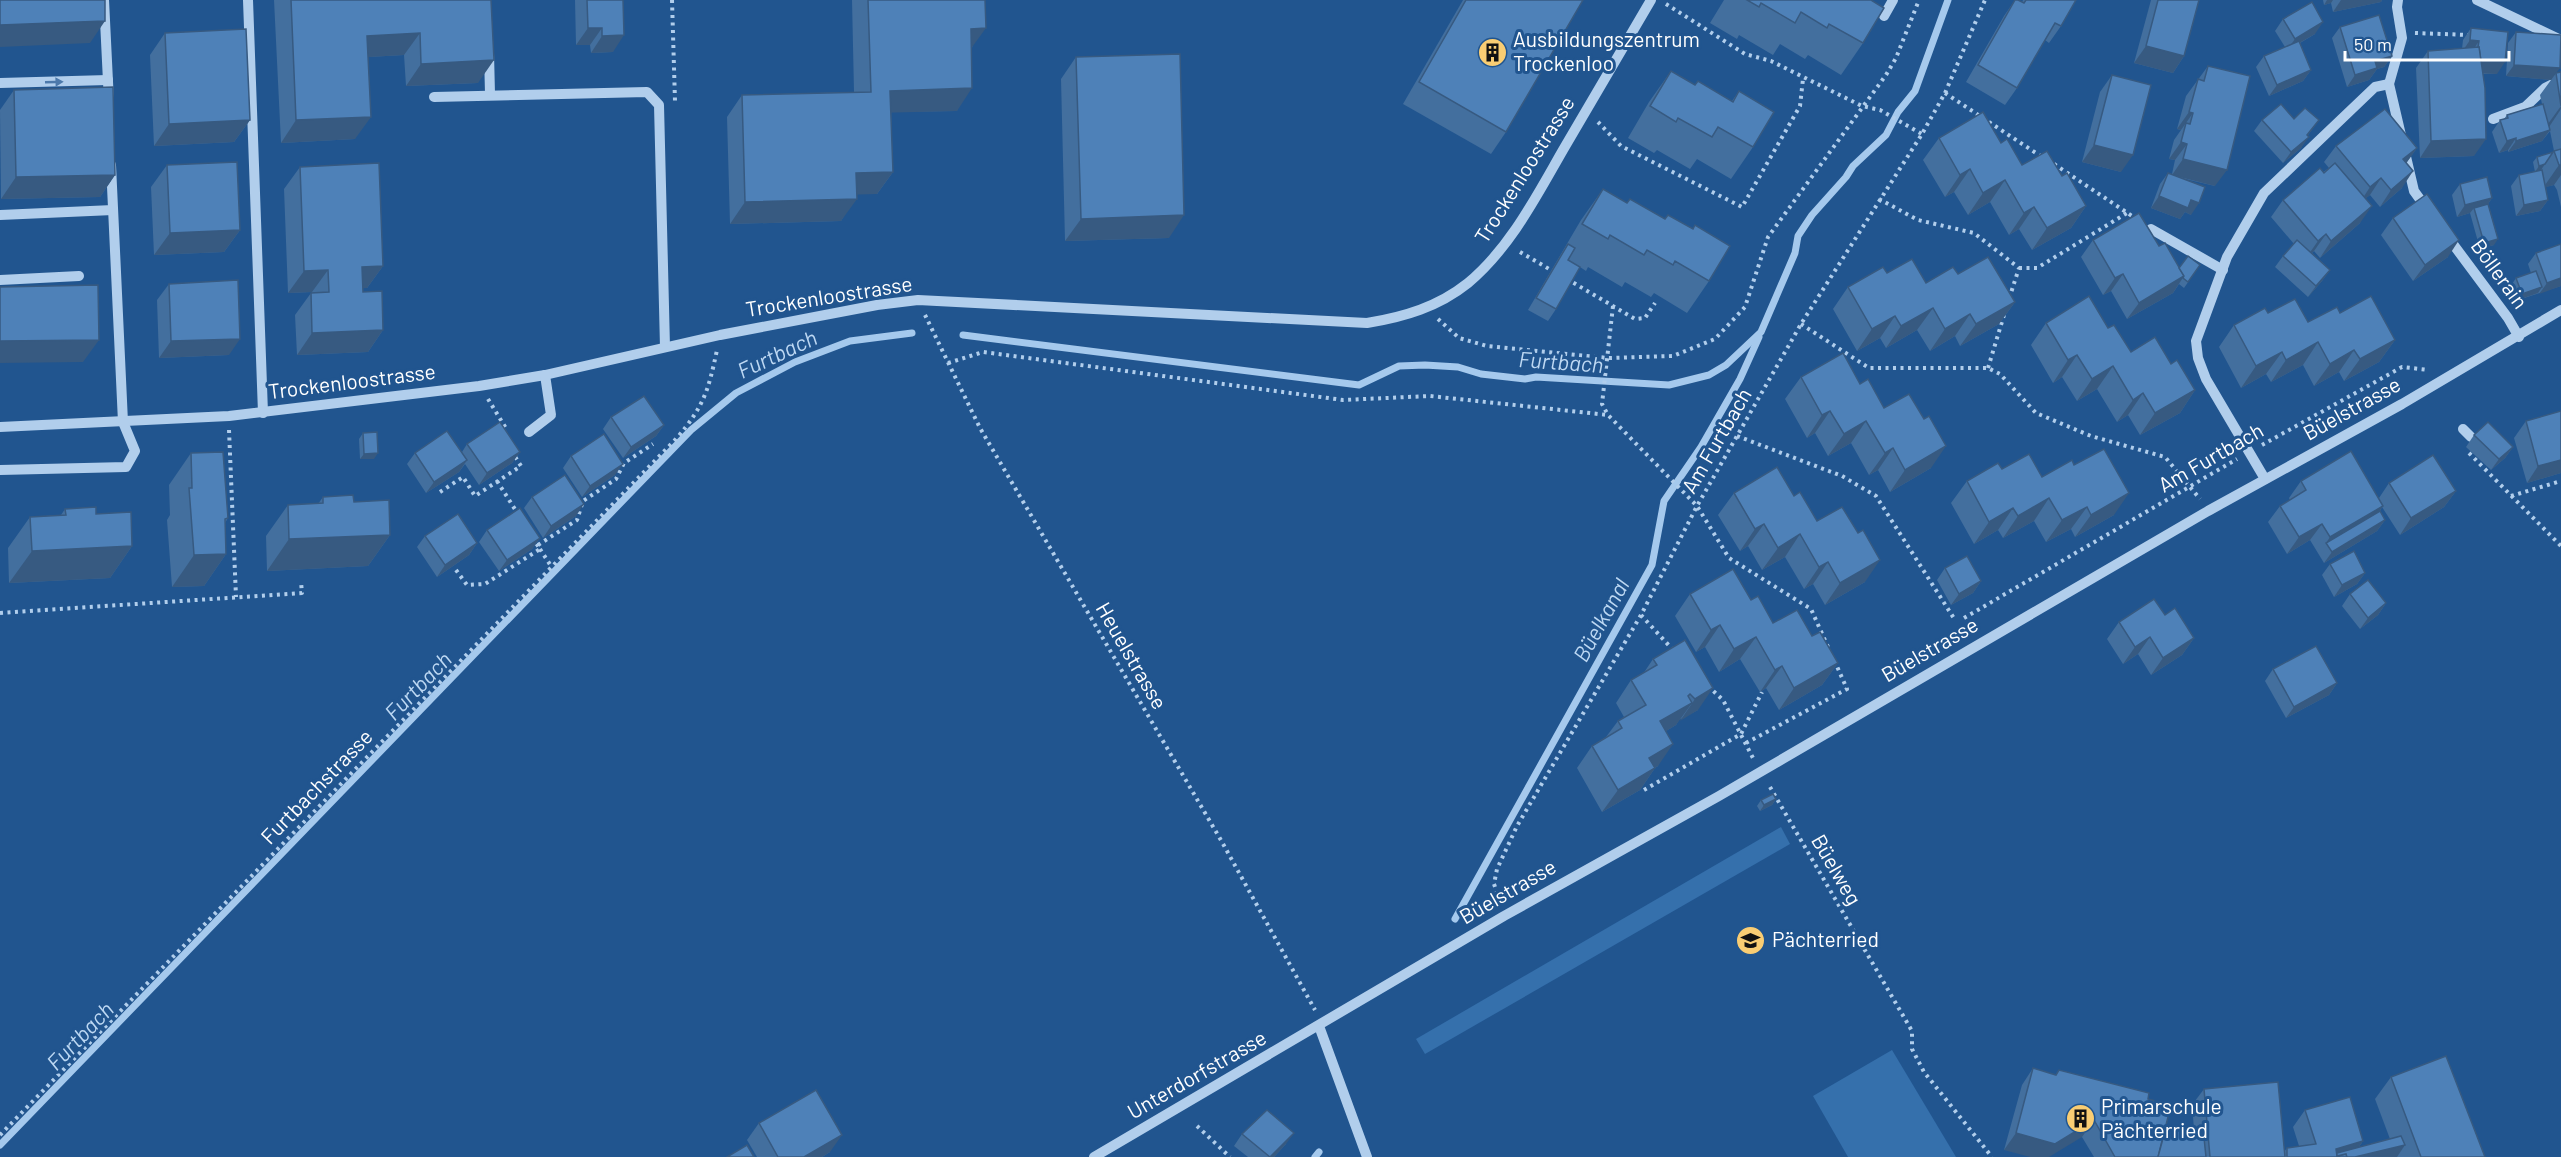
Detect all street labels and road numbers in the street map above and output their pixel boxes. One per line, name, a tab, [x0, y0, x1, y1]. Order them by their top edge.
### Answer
street label: Trockenloostrasse	[1469, 91, 1579, 247]
street label: Böllerain	[2467, 233, 2534, 313]
street label: Trockenloostrasse	[744, 270, 914, 321]
street label: Trockenloostrasse	[267, 358, 437, 403]
street label: Büelstrasse	[2298, 371, 2404, 445]
street label: Am Furtbach	[1676, 383, 1756, 497]
street label: Am Furtbach	[2153, 417, 2267, 497]
street label: Heuelstrasse	[1092, 597, 1173, 713]
street label: Büelstrasse	[1877, 611, 1982, 686]
street label: Furtbachstrasse	[255, 723, 377, 849]
street label: Büelweg	[1807, 829, 1867, 909]
street label: Büelstrasse	[1455, 853, 1560, 928]
street label: Unterdorfstrasse	[1122, 1024, 1270, 1124]

